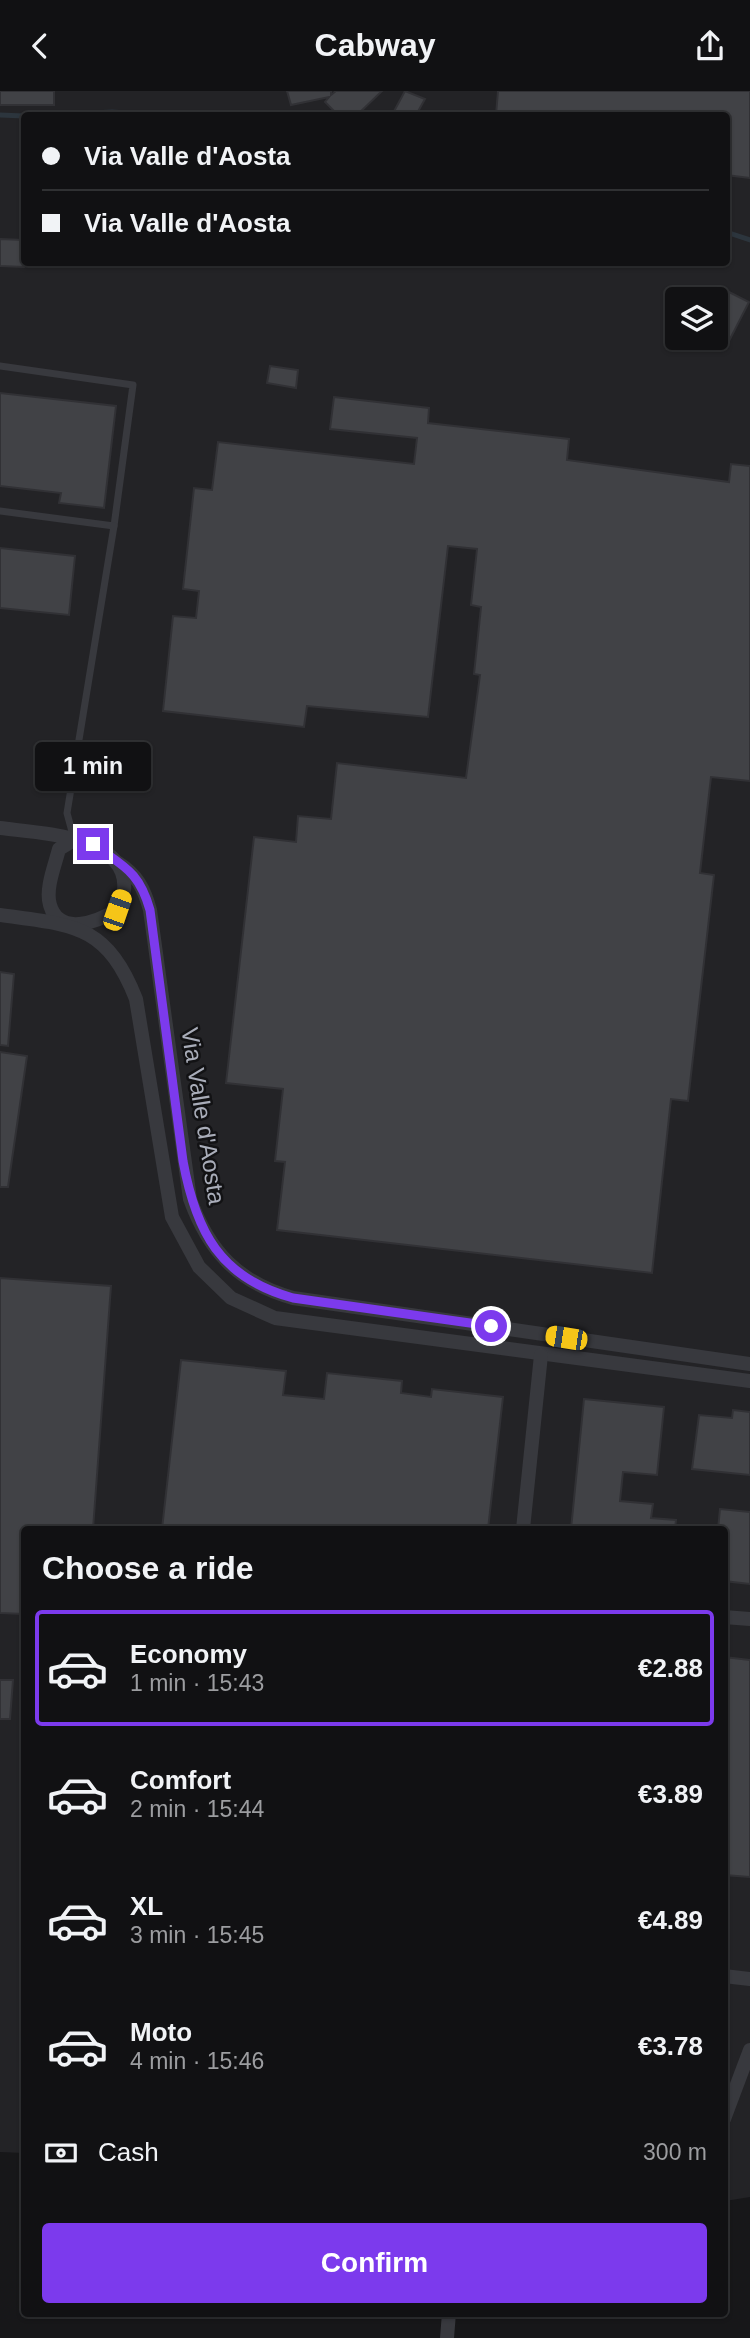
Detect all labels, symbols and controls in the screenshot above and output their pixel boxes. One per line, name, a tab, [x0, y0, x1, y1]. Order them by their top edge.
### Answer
icon: back	[21, 27, 59, 65]
text: Cabway	[315, 27, 435, 63]
icon: share	[691, 27, 729, 65]
text: Via Valle d'Aosta	[84, 141, 291, 171]
text: Via Valle d'Aosta	[84, 208, 291, 238]
map controls	[665, 287, 728, 350]
button: layers	[665, 287, 728, 350]
callout: 1 min	[35, 743, 151, 791]
text: 1 min	[63, 753, 123, 779]
route end	[77, 828, 109, 860]
car	[101, 887, 134, 933]
street label: Via Valle d'Aosta	[176, 1026, 231, 1207]
route start	[475, 1310, 507, 1342]
car	[544, 1324, 589, 1352]
text: Choose a ride	[42, 1550, 254, 1586]
icon: car	[46, 1637, 109, 1700]
text: Economy	[130, 1639, 247, 1669]
text: €2.88	[638, 1653, 703, 1683]
text: 1 min · 15:43	[130, 1670, 264, 1696]
icon: car	[46, 1763, 109, 1826]
text: Comfort	[130, 1765, 231, 1795]
text: €3.89	[638, 1779, 703, 1809]
text: 2 min · 15:44	[130, 1796, 264, 1822]
icon: car	[46, 1889, 109, 1952]
text: XL	[130, 1891, 163, 1921]
text: €4.89	[638, 1905, 703, 1935]
text: 3 min · 15:45	[130, 1922, 264, 1948]
icon: car	[46, 2015, 109, 2078]
text: Moto	[130, 2017, 192, 2047]
text: €3.78	[638, 2031, 703, 2061]
text: 4 min · 15:46	[130, 2048, 264, 2074]
icon: cash	[42, 2134, 80, 2172]
text: Cash	[98, 2137, 159, 2167]
text: 300 m	[643, 2139, 707, 2165]
button: Confirm	[42, 2223, 707, 2303]

